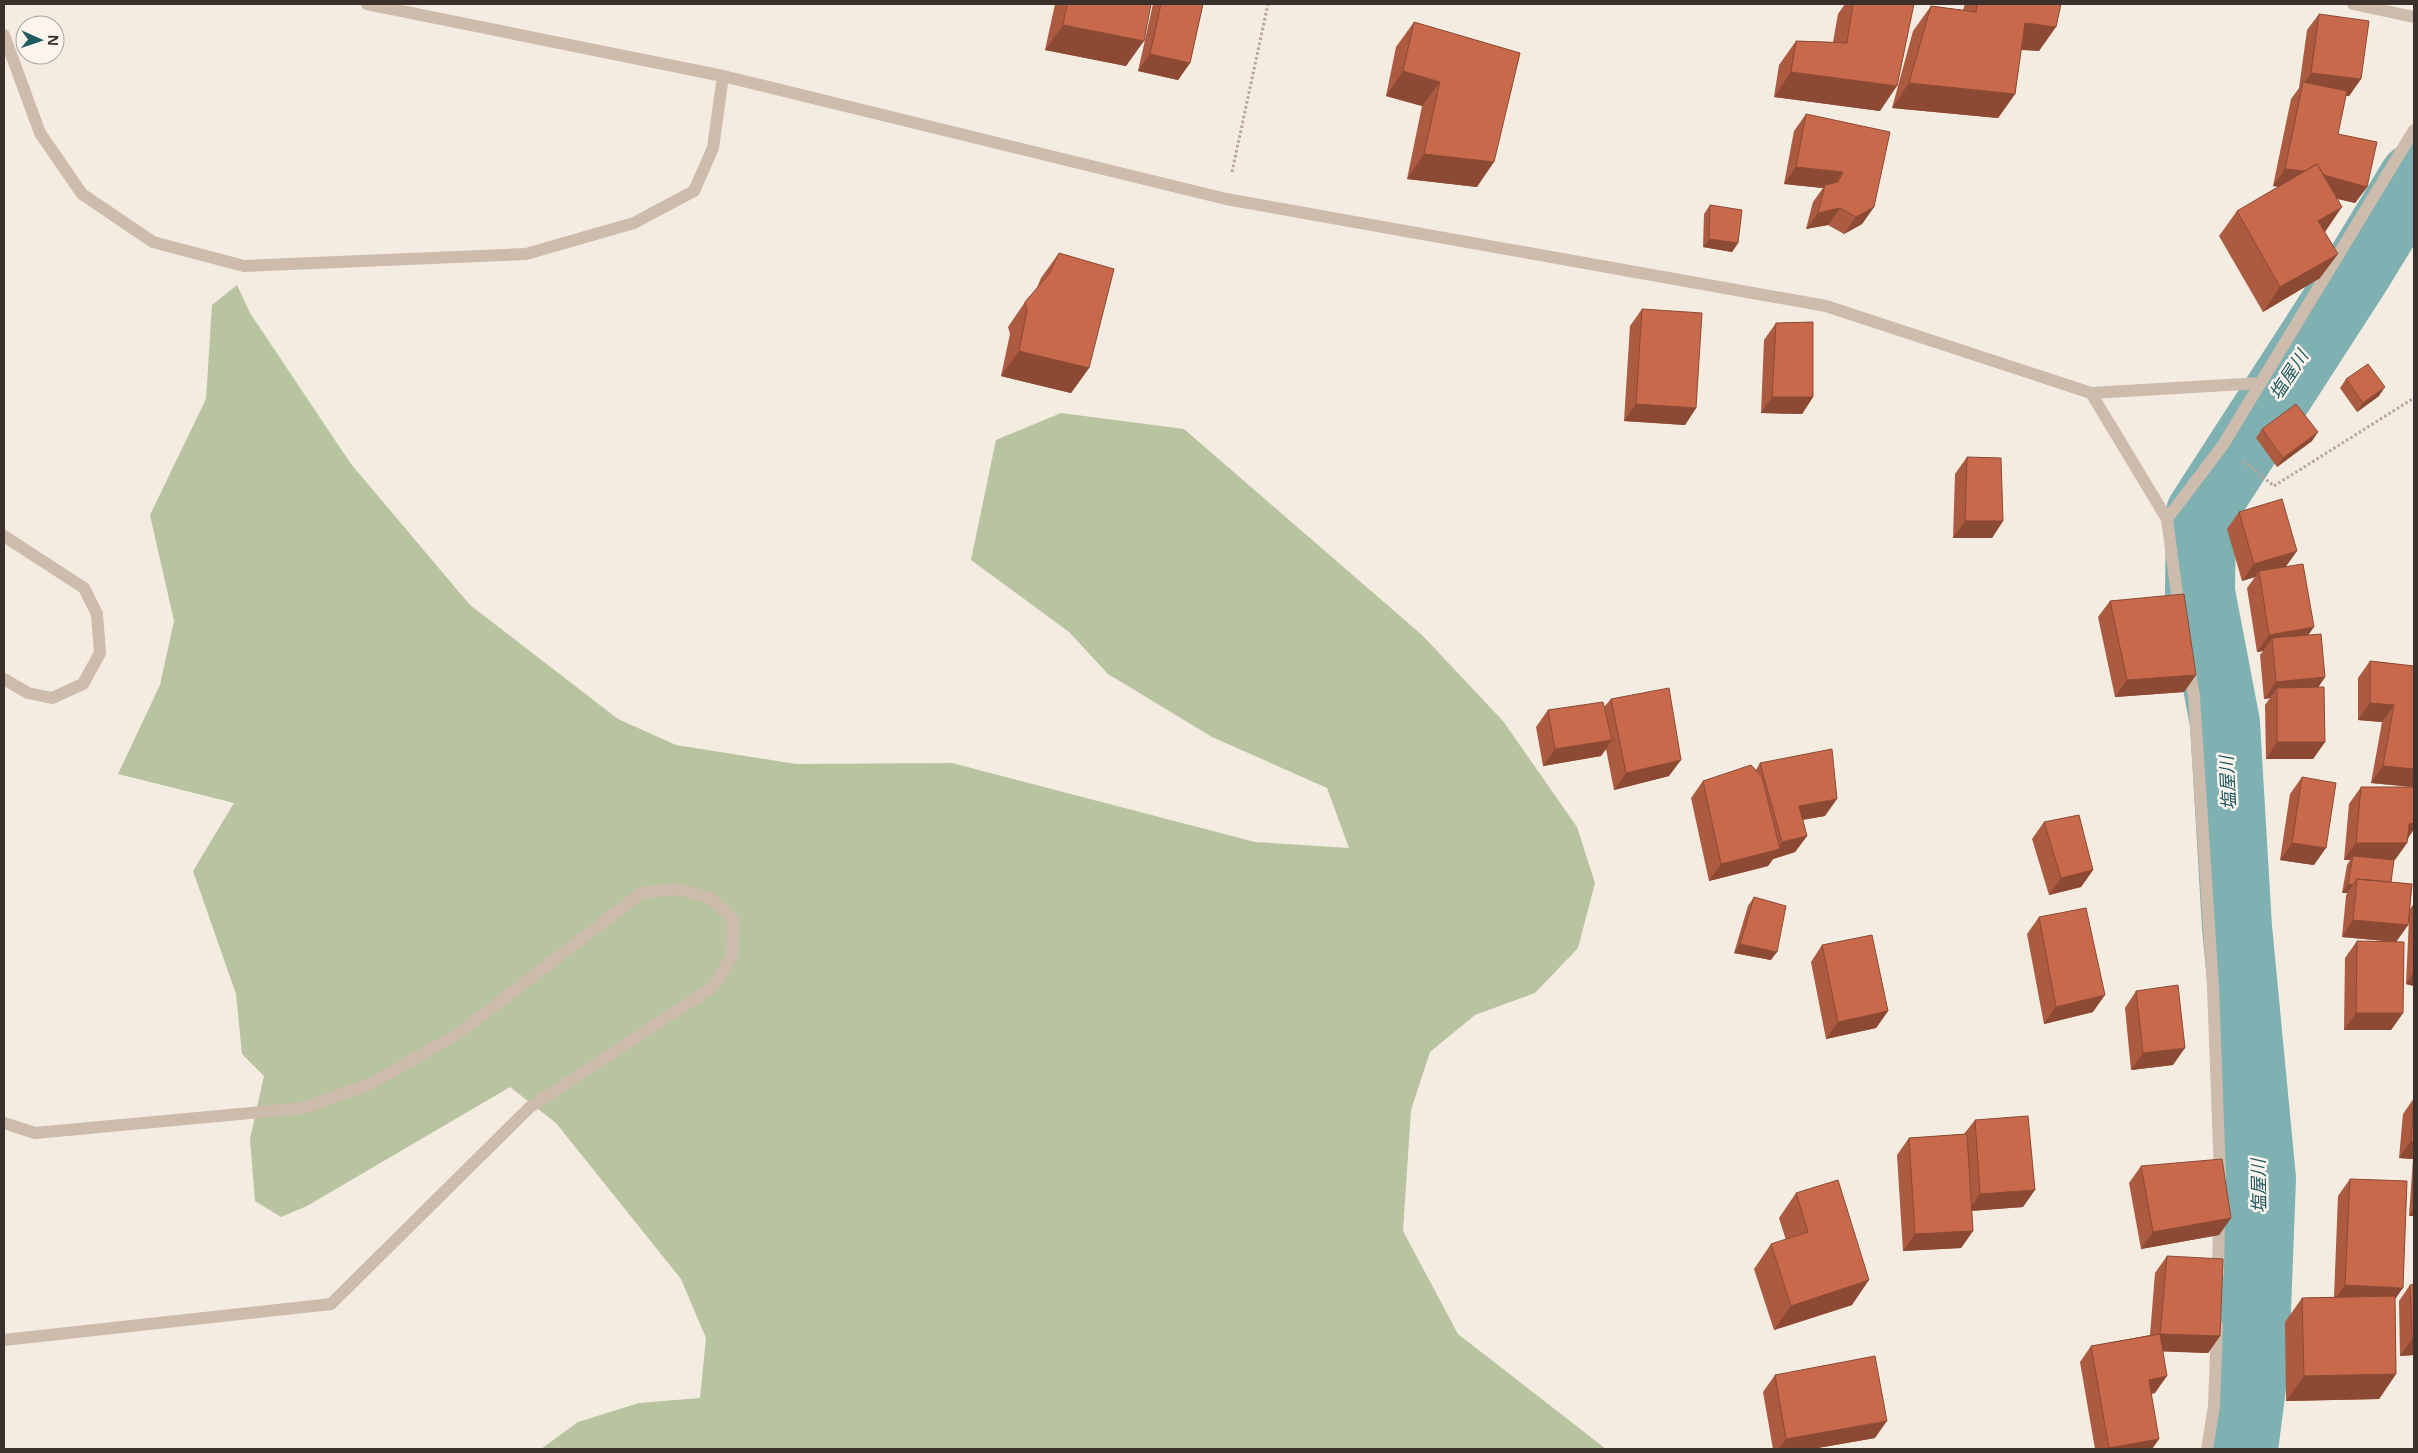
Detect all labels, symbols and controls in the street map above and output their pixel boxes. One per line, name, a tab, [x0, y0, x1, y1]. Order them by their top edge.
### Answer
north arrow	[15, 15, 65, 65]
text: N	[44, 34, 63, 46]
water label: 塩屋川	[2263, 344, 2314, 404]
water label: 塩屋川	[2214, 753, 2240, 811]
water label: 塩屋川	[2245, 1157, 2270, 1213]

